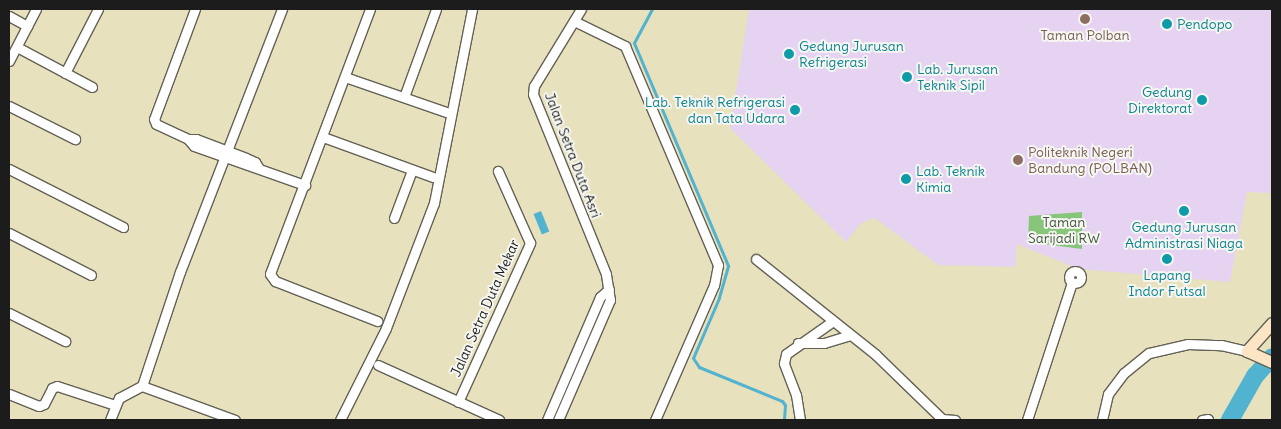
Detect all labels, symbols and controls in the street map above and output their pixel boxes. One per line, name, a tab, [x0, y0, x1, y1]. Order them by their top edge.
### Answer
marker: Taman Polban	[1079, 13, 1091, 25]
place label: Pendopo	[1177, 16, 1232, 32]
marker: Pendopo	[1161, 18, 1173, 30]
place label: Taman Polban	[1040, 27, 1130, 43]
place label: Gedung Jurusan Refrigerasi	[799, 38, 904, 70]
marker: Gedung Jurusan Refrigerasi	[783, 48, 795, 60]
place label: Lab. Jurusan Teknik Sipil	[917, 61, 998, 94]
marker: Lab. Jurusan Teknik Sipil	[901, 71, 913, 83]
place label: Gedung Direktorat	[1128, 84, 1192, 116]
street label: Jalan Setra Duta Asri	[541, 90, 605, 220]
place label: Lab. Teknik Refrigerasi dan Tata Udara	[645, 94, 785, 126]
marker: Gedung Direktorat	[1196, 94, 1208, 106]
marker: Lab. Teknik Refrigerasi dan Tata Udara	[789, 104, 801, 116]
place label: Politeknik Negeri Bandung (POLBAN)	[1028, 144, 1152, 176]
marker: Politeknik Negeri Bandung (POLBAN)	[1012, 154, 1024, 166]
place label: Lab. Teknik Kimia	[916, 163, 985, 196]
marker: Lab. Teknik Kimia	[900, 173, 912, 185]
marker: Gedung Jurusan Administrasi Niaga	[1178, 205, 1190, 217]
park label: Taman Sarijadi RW	[1028, 214, 1100, 246]
place label: Gedung Jurusan Administrasi Niaga	[1125, 219, 1243, 252]
street label: Jalan Setra Duta Mekar	[447, 237, 523, 379]
marker: Lapang Indor Futsal	[1161, 253, 1173, 265]
place label: Lapang Indor Futsal	[1128, 267, 1206, 300]

